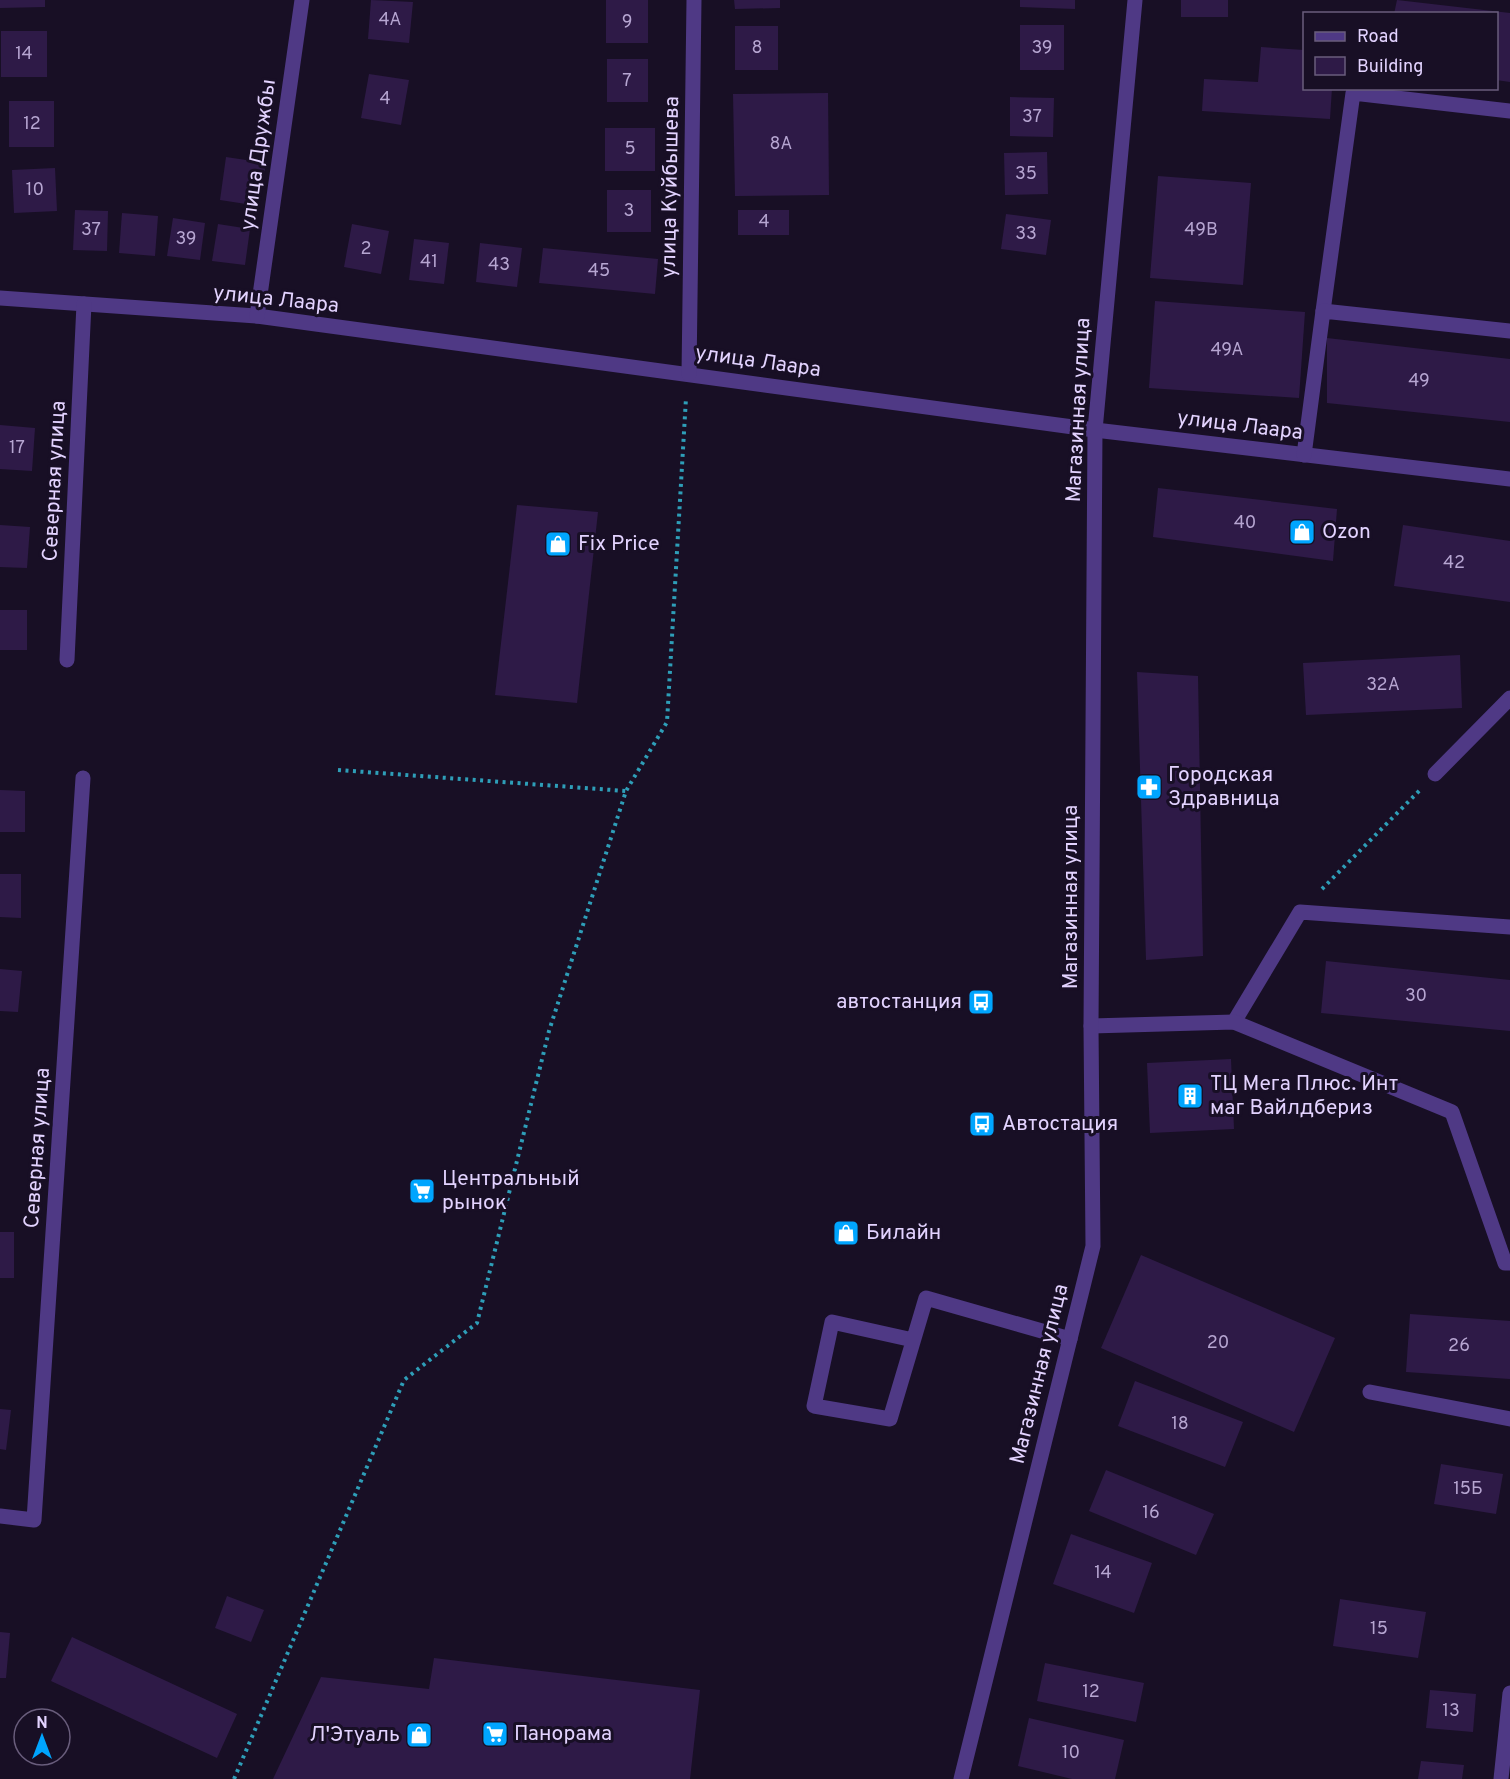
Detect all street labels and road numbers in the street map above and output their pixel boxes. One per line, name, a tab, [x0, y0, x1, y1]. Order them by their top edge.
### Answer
street label: улица Дружбы	[235, 78, 283, 232]
street label: улица Куйбышева	[656, 96, 686, 278]
street label: улица Лаара	[212, 280, 340, 320]
street label: Магазинная улица	[1061, 317, 1097, 503]
street label: улица Лаара	[694, 340, 822, 384]
street label: Северная улица	[37, 400, 73, 562]
street label: улица Лаара	[1176, 405, 1304, 447]
street label: Магазинная улица	[1058, 805, 1085, 989]
street label: Северная улица	[19, 1067, 57, 1229]
street label: Магазинная улица	[1005, 1281, 1075, 1467]

